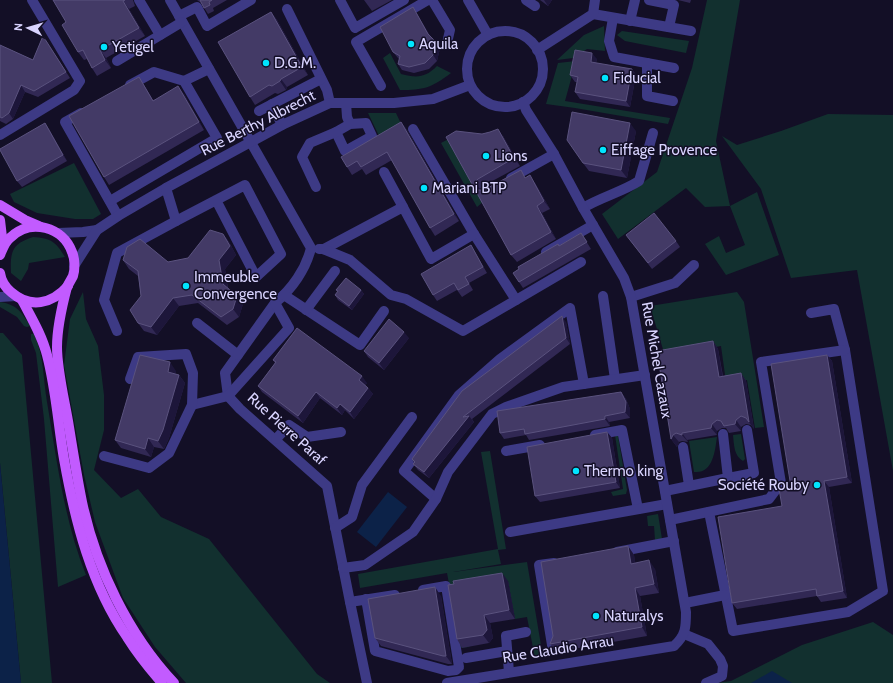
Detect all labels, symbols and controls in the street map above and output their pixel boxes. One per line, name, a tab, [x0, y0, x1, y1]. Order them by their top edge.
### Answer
north arrow	[8, 8, 48, 48]
text: N	[11, 23, 25, 32]
place label: Aquila	[419, 35, 459, 53]
place label: Yetigel	[111, 38, 154, 56]
marker: Aquila	[406, 39, 416, 49]
marker: Yetigel	[99, 42, 109, 52]
place label: D.G.M.	[274, 54, 316, 72]
marker: D.G.M.	[261, 58, 271, 68]
place label: Fiducial	[613, 69, 661, 87]
marker: Fiducial	[600, 73, 610, 83]
street label: Rue Berthy Albrecht	[198, 86, 318, 160]
place label: Eiffage Provence	[611, 141, 718, 159]
marker: Eiffage Provence	[598, 145, 608, 155]
place label: Lions	[494, 147, 528, 165]
marker: Lions	[481, 151, 491, 161]
place label: Mariani BTP	[432, 179, 507, 197]
marker: Mariani BTP	[419, 183, 429, 193]
place label: Immeuble Convergence	[194, 268, 277, 303]
marker: Immeuble Convergence	[181, 281, 191, 291]
street label: Rue Michel Cazaux	[638, 300, 676, 420]
street label: Rue Pierre Paraf	[244, 389, 330, 469]
place label: Thermo king	[584, 462, 664, 480]
marker: Thermo king	[571, 466, 581, 476]
place label: Société Rouby	[718, 476, 809, 494]
marker: Société Rouby	[812, 480, 822, 490]
place label: Naturalys	[604, 607, 663, 625]
marker: Naturalys	[591, 611, 601, 621]
street label: Rue Claudio Arrau	[501, 631, 615, 667]

